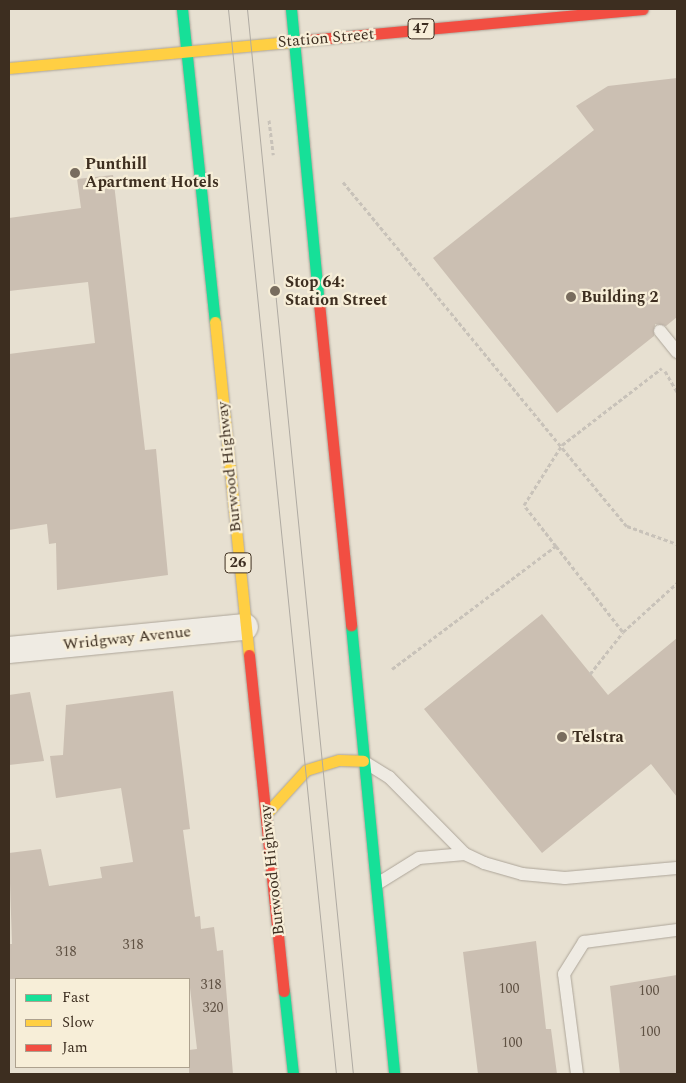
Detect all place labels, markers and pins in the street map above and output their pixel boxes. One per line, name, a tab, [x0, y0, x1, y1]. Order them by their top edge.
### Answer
place label: Punthill Apartment Hotels	[85, 154, 219, 192]
marker: Punthill Apartment Hotels	[69, 167, 81, 179]
place label: Stop 64: Station Street	[285, 272, 387, 310]
marker: Stop 64: Station Street	[269, 285, 281, 297]
place label: Building 2	[581, 287, 658, 307]
marker: Building 2	[565, 291, 577, 303]
place label: Telstra	[572, 727, 624, 747]
marker: Telstra	[556, 731, 568, 743]

